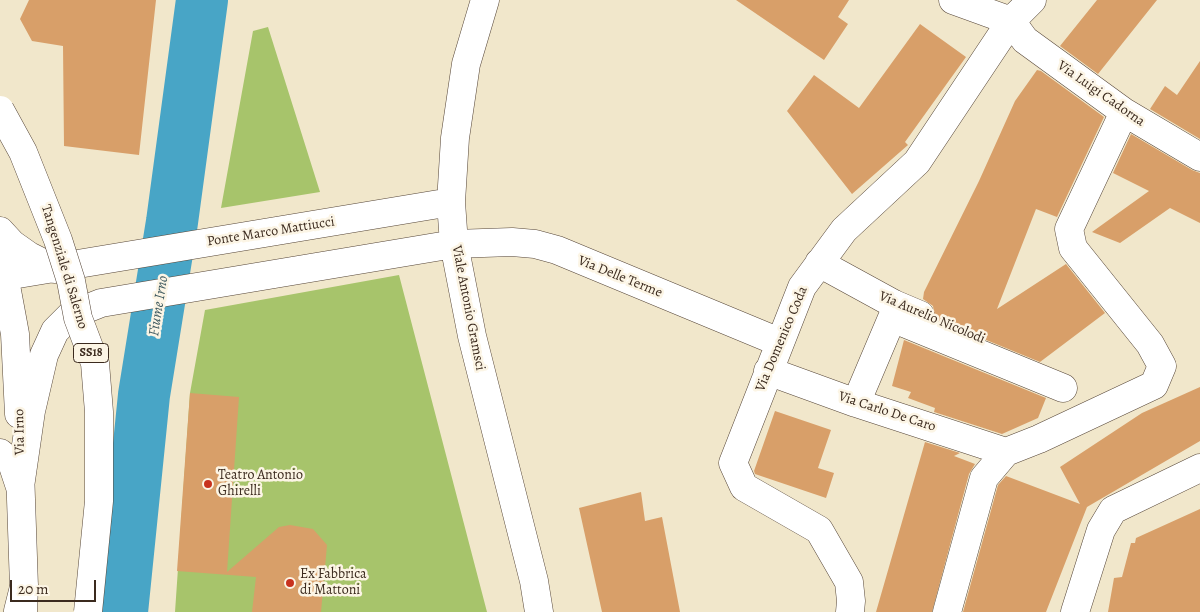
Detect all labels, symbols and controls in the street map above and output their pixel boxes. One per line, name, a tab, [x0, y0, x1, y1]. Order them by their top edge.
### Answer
street label: Via Luigi Cadorna	[1054, 58, 1148, 130]
street label: Tangenziale di Salerno	[37, 203, 91, 331]
street label: Ponte Marco Mattiucci	[206, 214, 336, 250]
street label: Viale Antonio Gramsci	[448, 244, 488, 372]
street label: Via Delle Terme	[575, 252, 665, 302]
water label: Fiume Irno	[145, 274, 173, 338]
street label: Via Domenico Coda	[752, 284, 812, 394]
street label: Via Aurelio Nicolodi	[876, 288, 988, 348]
road number: SS18	[74, 343, 108, 362]
street label: Via Carlo De Caro	[836, 388, 938, 436]
street label: Via Irno	[11, 409, 29, 455]
place label: Teatro Antonio Ghirelli	[218, 468, 303, 501]
marker: Teatro Antonio Ghirelli	[202, 478, 214, 490]
place label: Ex Fabbrica di Mattoni	[300, 567, 367, 600]
scale bar	[12, 570, 99, 602]
marker: Ex Fabbrica di Mattoni	[284, 577, 296, 589]
text: 20 m	[18, 579, 49, 599]

